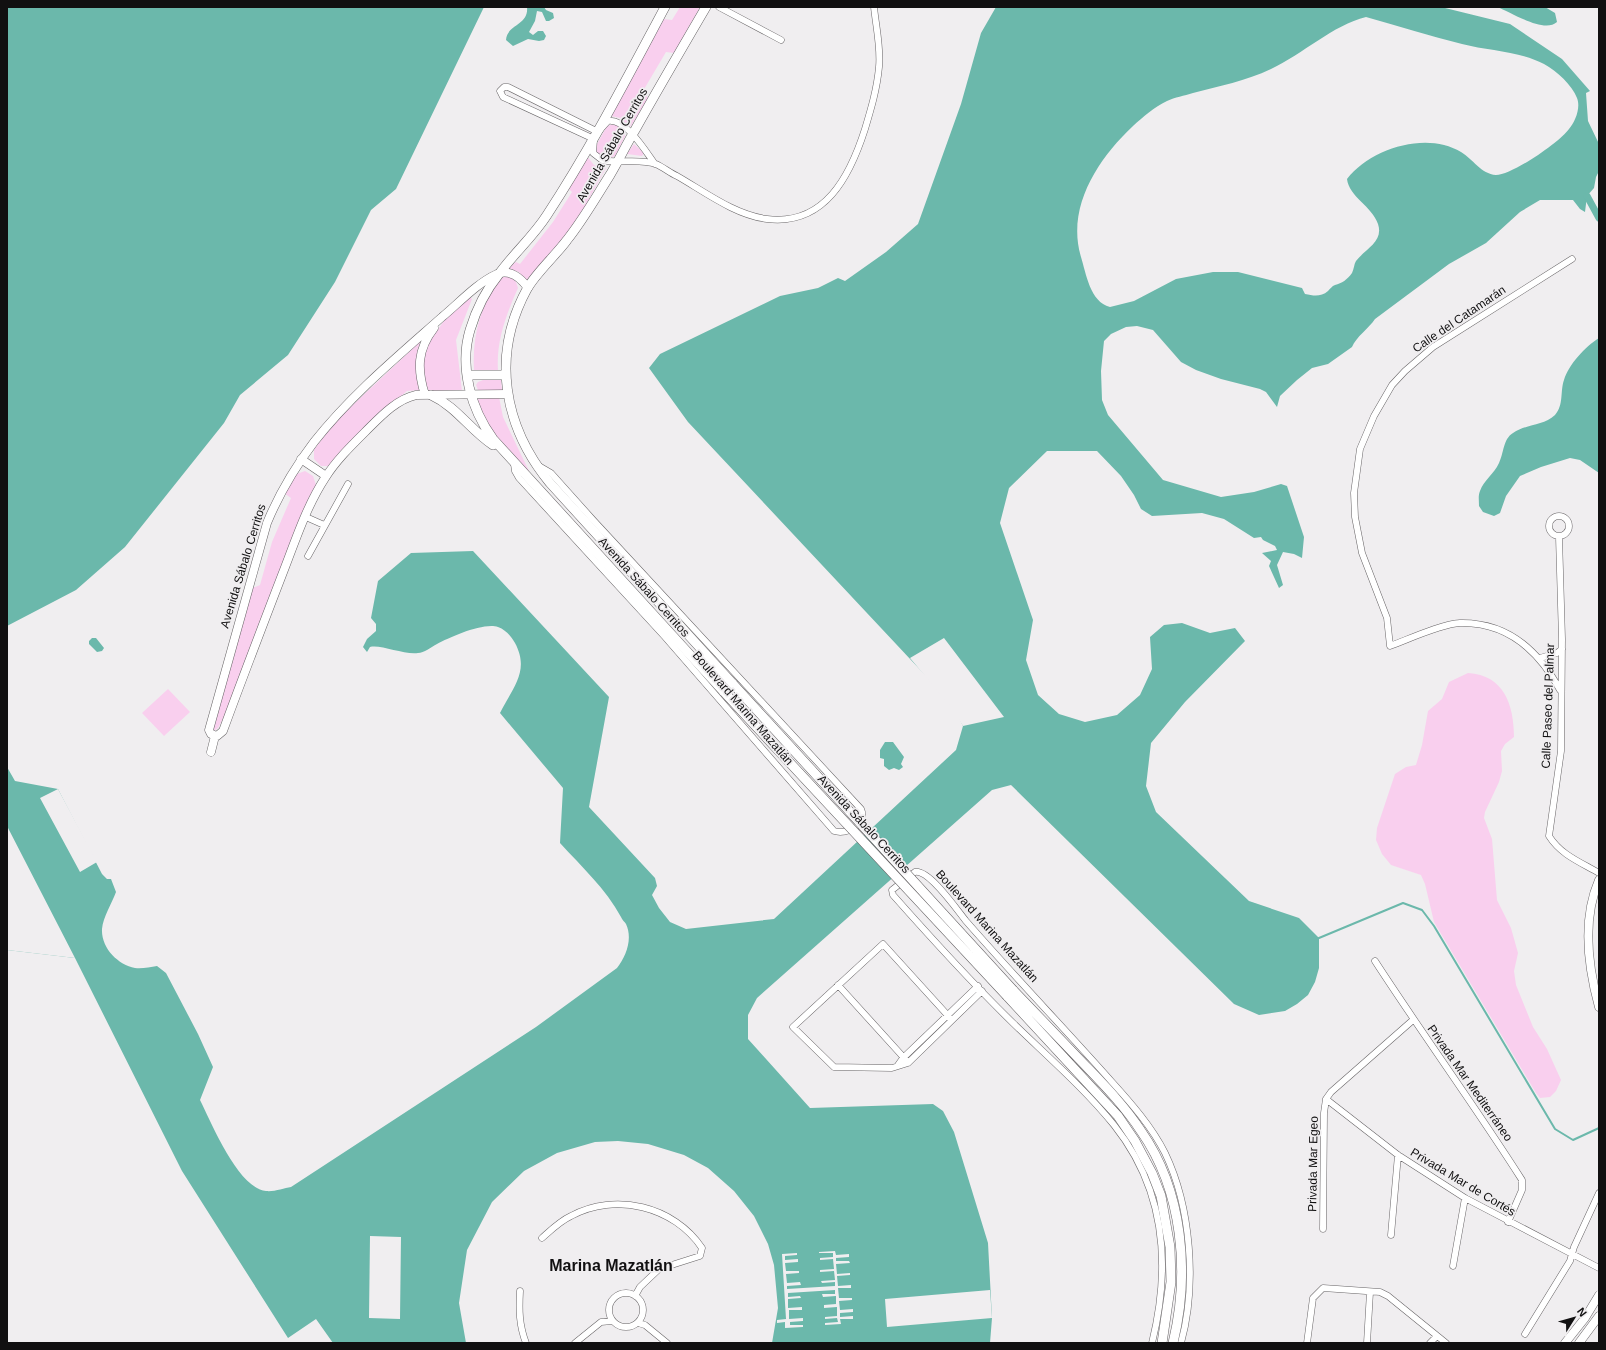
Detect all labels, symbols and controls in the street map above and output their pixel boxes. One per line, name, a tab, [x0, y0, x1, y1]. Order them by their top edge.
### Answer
street label: Avenida Sábalo Cerritos	[574, 86, 650, 204]
street label: Calle del Catamarán	[1410, 283, 1508, 355]
street label: Avenida Sábalo Cerritos	[217, 502, 269, 630]
street label: Avenida Sábalo Cerritos	[596, 534, 692, 640]
street label: Calle Paseo del Palmar	[1539, 643, 1557, 769]
street label: Boulevard Marina Mazatlán	[690, 648, 796, 768]
street label: Avenida Sábalo Cerritos	[815, 772, 913, 876]
street label: Boulevard Marina Mazatlán	[933, 867, 1041, 985]
street label: Privada Mar Mediterráneo	[1424, 1022, 1516, 1144]
street label: Privada Mar Egeo	[1305, 1116, 1321, 1212]
street label: Privada Mar de Cortés	[1408, 1145, 1518, 1219]
district label: Marina Mazatlán	[549, 1257, 673, 1274]
north arrow	[1554, 1298, 1594, 1338]
text: N	[1575, 1305, 1589, 1319]

